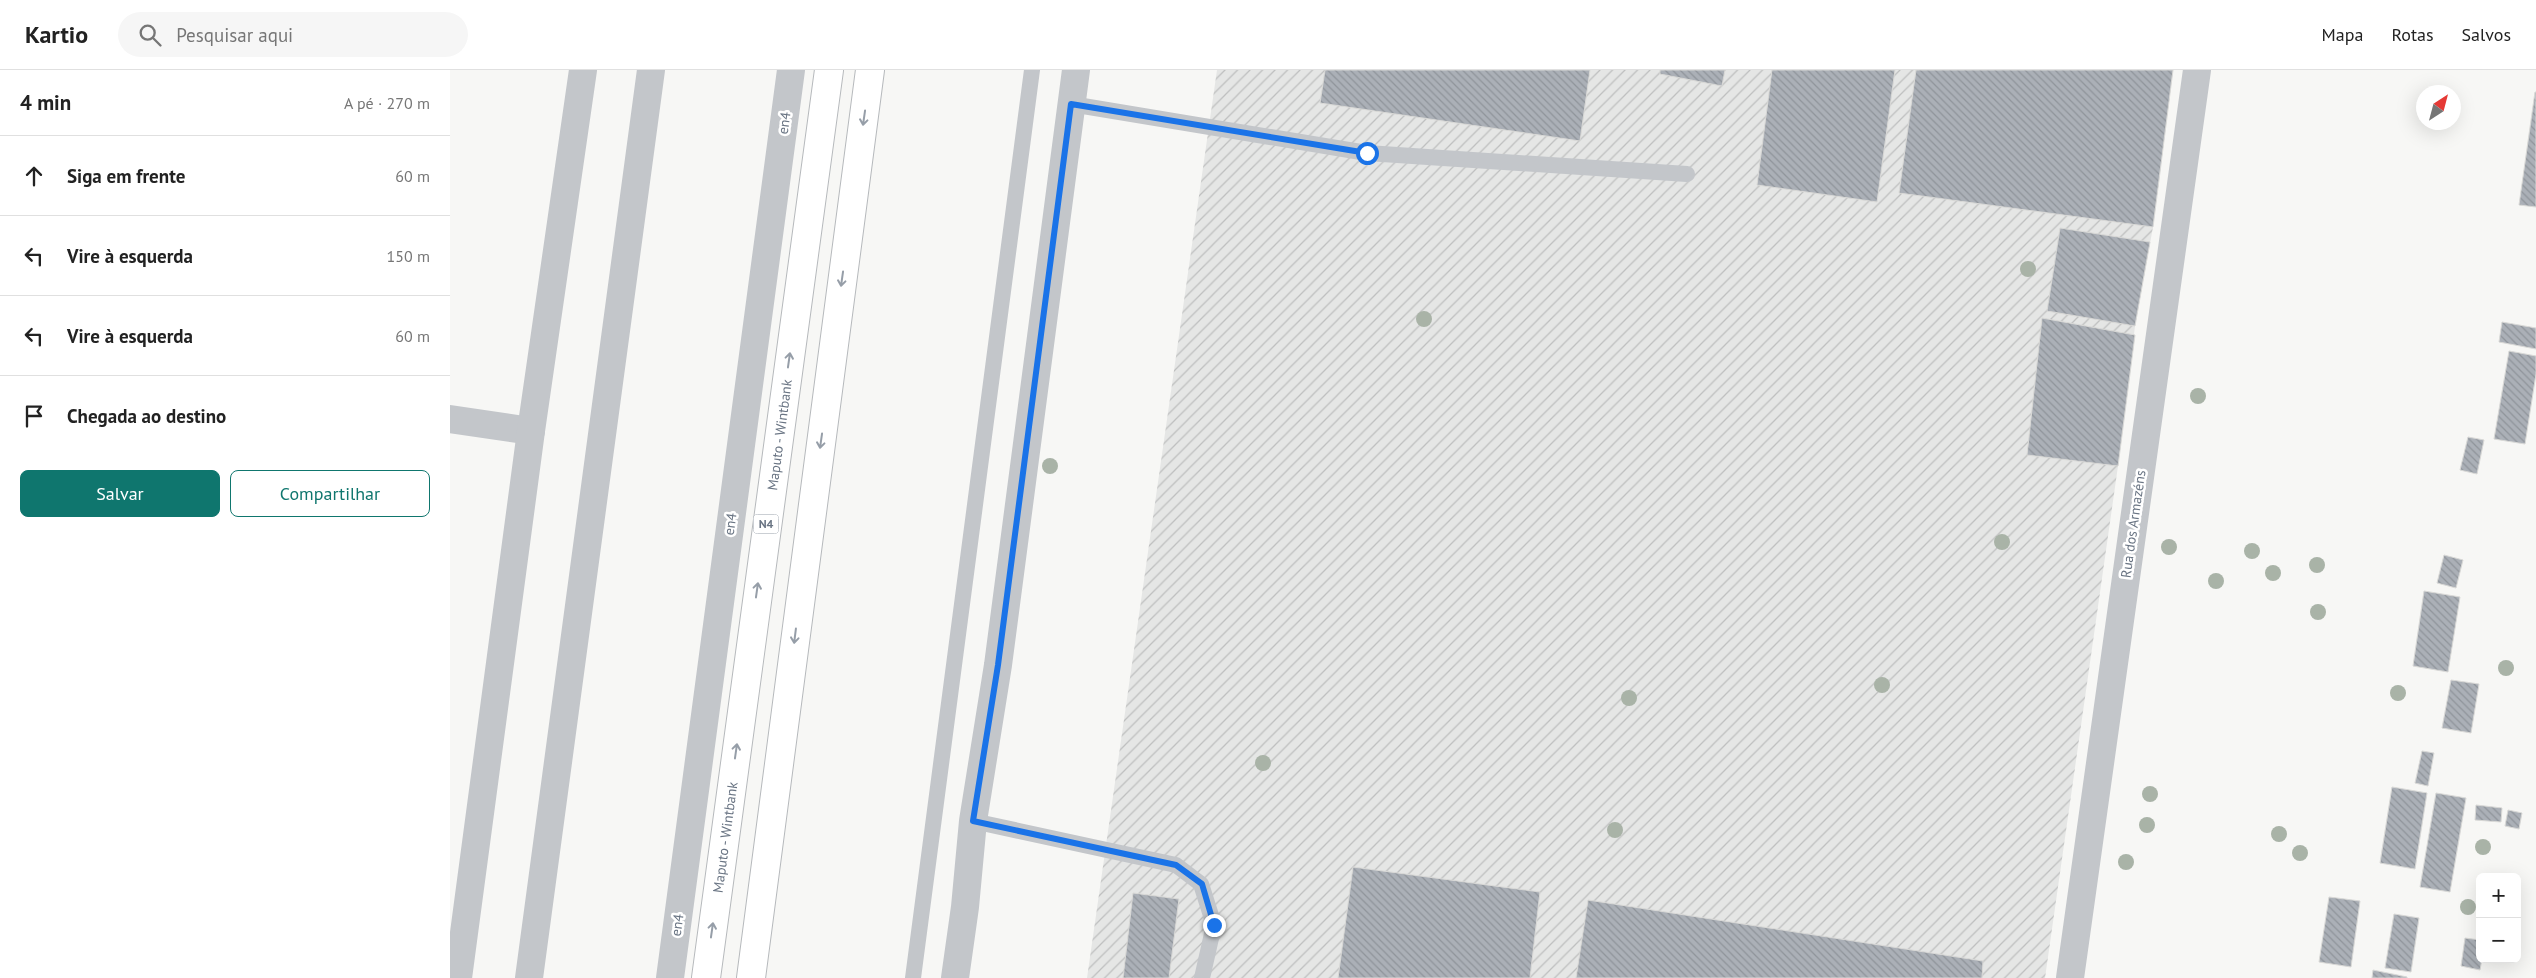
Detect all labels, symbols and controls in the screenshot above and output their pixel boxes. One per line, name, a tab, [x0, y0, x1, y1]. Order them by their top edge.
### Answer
search box	[118, 12, 468, 57]
text: Kartio	[25, 19, 88, 50]
icon: search	[136, 21, 164, 49]
text: Pesquisar aqui	[176, 23, 293, 47]
text: Mapa	[2322, 23, 2363, 46]
text: Rotas	[2391, 23, 2434, 46]
text: Salvos	[2462, 23, 2511, 46]
north arrow	[2416, 85, 2461, 130]
text: 4 min	[20, 89, 71, 116]
text: A pé · 270 m	[344, 93, 430, 113]
street label: en4	[774, 110, 795, 135]
one-way arrow	[858, 110, 868, 126]
route start	[1356, 142, 1379, 165]
icon: ahead	[20, 162, 48, 190]
text: Siga em frente	[67, 164, 185, 188]
text: 60 m	[395, 166, 430, 186]
icon: left	[20, 242, 48, 270]
text: Vire à esquerda	[67, 244, 193, 268]
text: 150 m	[387, 246, 430, 266]
one-way arrow	[837, 271, 847, 287]
icon: left	[20, 322, 48, 350]
text: Vire à esquerda	[67, 324, 193, 348]
text: 60 m	[395, 326, 430, 346]
one-way arrow	[784, 352, 794, 368]
street label: Maputo - Wintbank	[763, 378, 796, 492]
icon: arrive	[20, 402, 48, 430]
text: Chegada ao destino	[67, 404, 226, 428]
one-way arrow	[816, 432, 826, 448]
street label: Rua dos Armazéns	[2117, 469, 2149, 579]
button: Salvar	[20, 470, 220, 517]
button: Compartilhar	[230, 470, 430, 517]
street label: en4	[720, 511, 741, 536]
road number: N4	[754, 514, 778, 534]
one-way arrow	[752, 583, 762, 599]
one-way arrow	[790, 628, 800, 644]
one-way arrow	[731, 744, 741, 760]
street label: Maputo - Wintbank	[709, 780, 742, 894]
map controls	[2476, 873, 2521, 963]
button: +	[2476, 873, 2521, 918]
street label: en4	[667, 912, 688, 937]
route end	[1203, 914, 1226, 937]
button: −	[2476, 918, 2521, 963]
one-way arrow	[707, 922, 717, 938]

